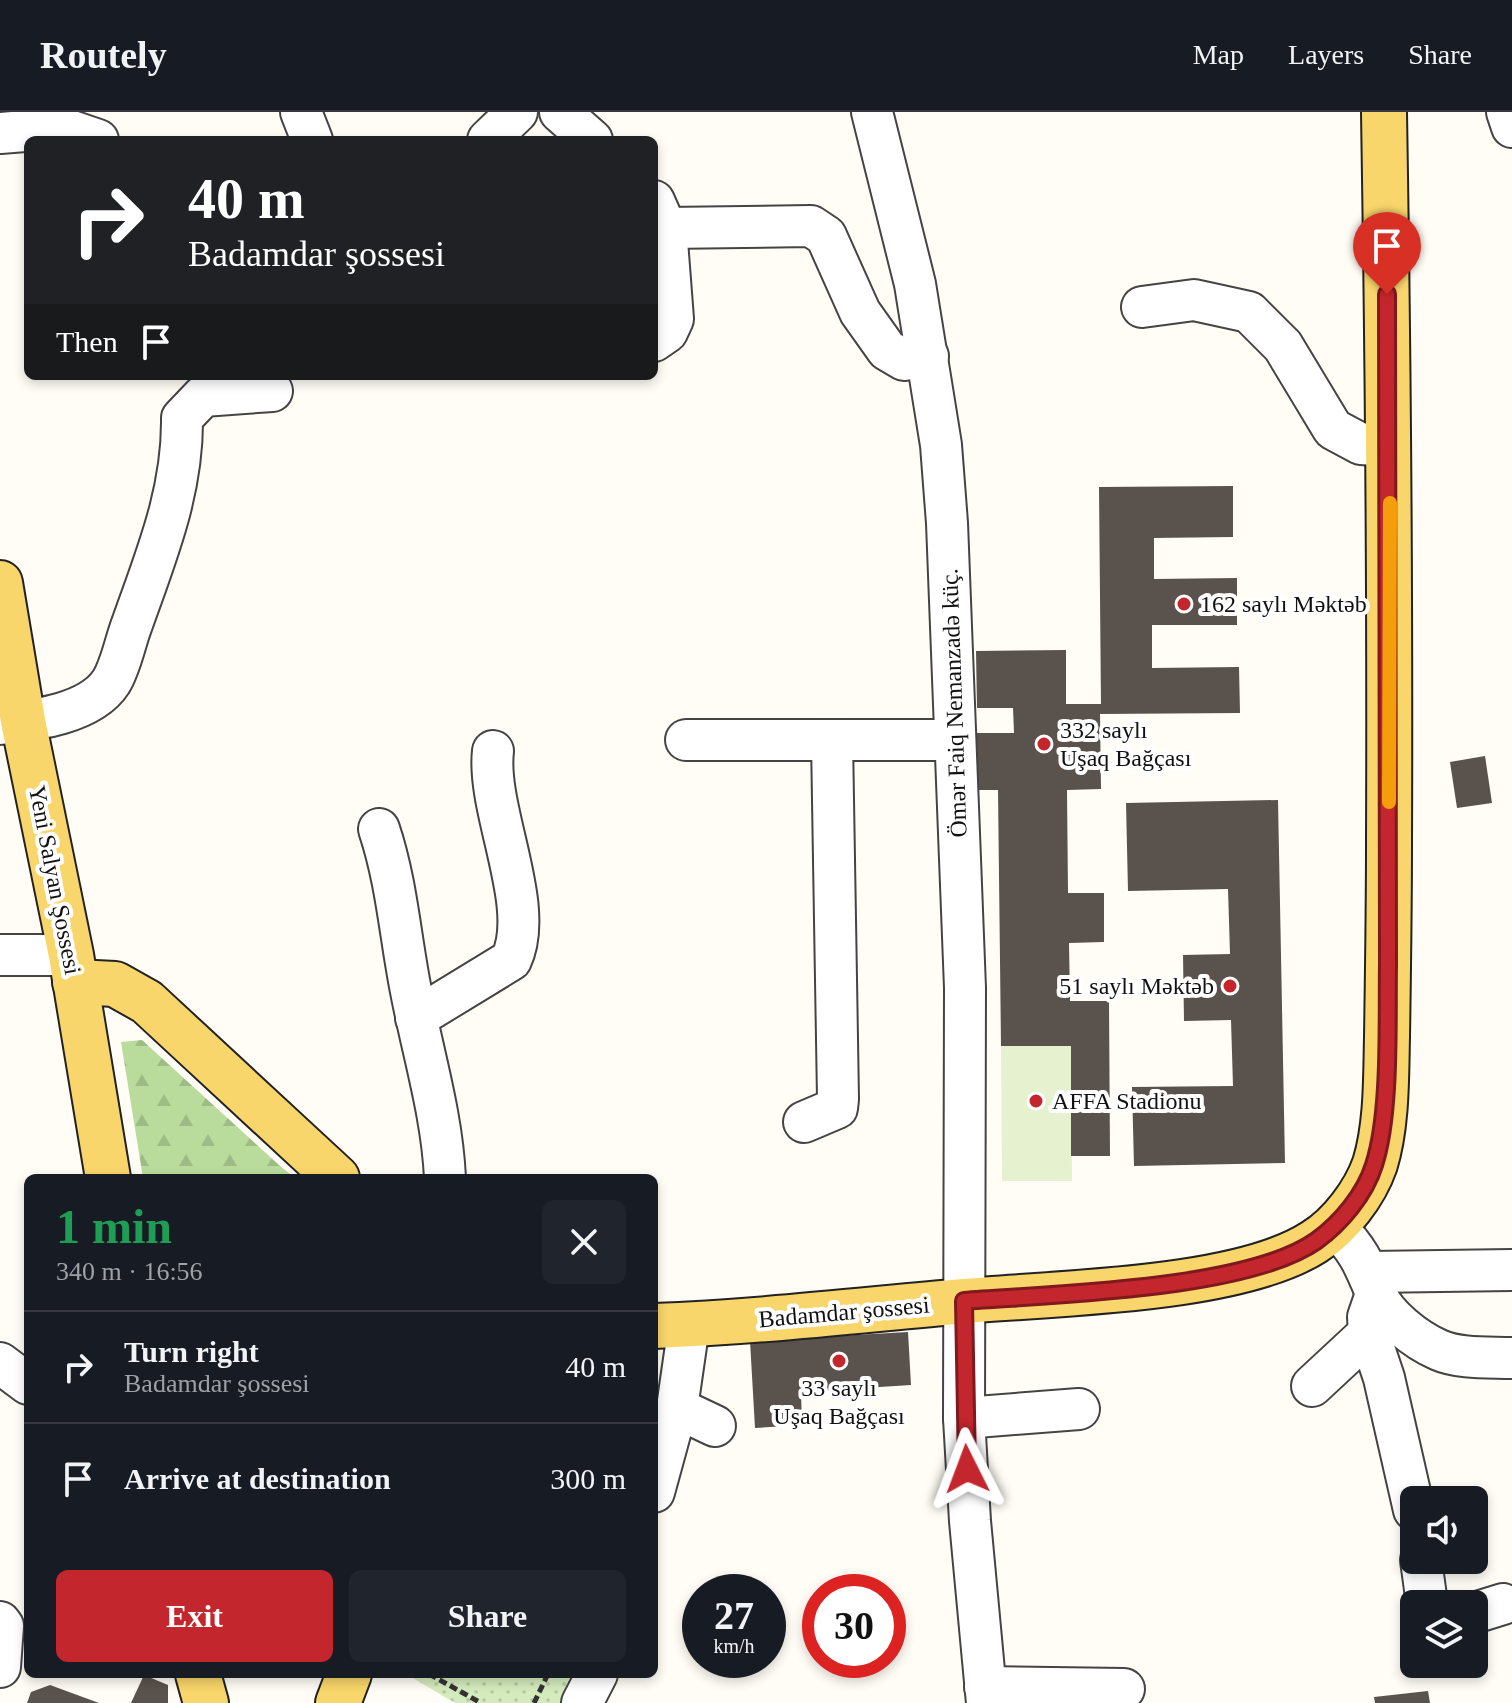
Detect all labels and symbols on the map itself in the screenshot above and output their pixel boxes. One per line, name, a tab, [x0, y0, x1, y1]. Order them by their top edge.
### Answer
pin	[1353, 212, 1421, 294]
street label: Ömər Faiq Nemanzadə küç.	[936, 568, 972, 838]
place label: 162 saylı Məktəb	[1200, 591, 1367, 617]
marker: 162 saylı Məktəb	[1175, 595, 1193, 613]
place label: 332 saylı Uşaq Bağçası	[1060, 717, 1192, 771]
marker: 332 saylı Uşaq Bağçası	[1035, 735, 1053, 753]
street label: Yeni Salyan Şossesi	[24, 783, 86, 977]
place label: 51 saylı Məktəb	[1059, 973, 1214, 999]
marker: 51 saylı Məktəb	[1221, 977, 1239, 995]
place label: AFFA Stadionu	[1052, 1088, 1202, 1114]
marker: AFFA Stadionu	[1027, 1092, 1045, 1110]
street label: Badamdar şossesi	[758, 1292, 931, 1332]
marker: 33 saylı Uşaq Bağçası	[830, 1352, 848, 1370]
place label: 33 saylı Uşaq Bağçası	[773, 1375, 905, 1429]
position arrow	[925, 1427, 1009, 1511]
speed limit sign: 30	[802, 1574, 906, 1678]

